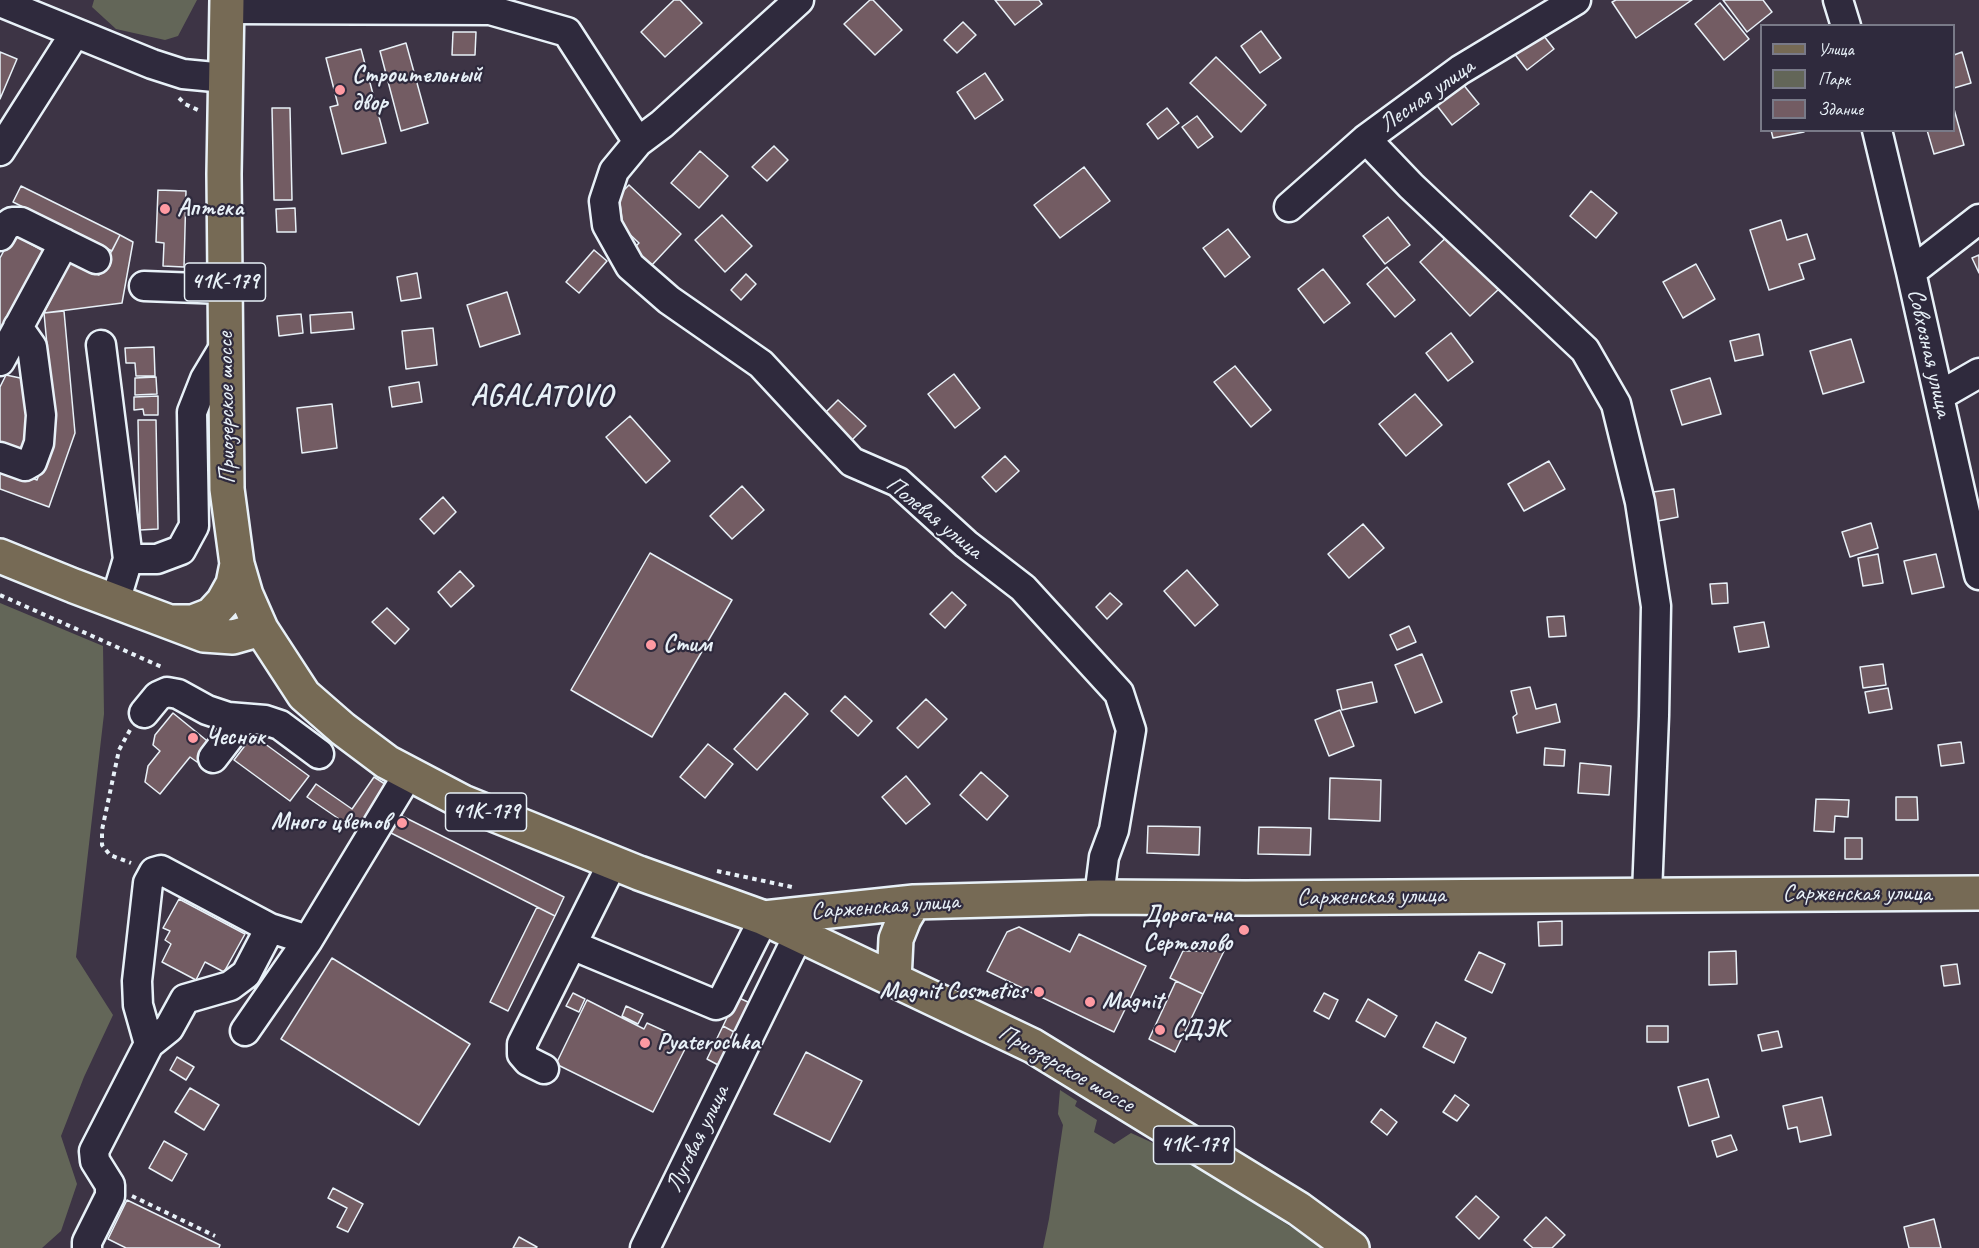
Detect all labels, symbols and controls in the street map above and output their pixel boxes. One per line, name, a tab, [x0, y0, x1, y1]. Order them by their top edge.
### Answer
legend	[1760, 24, 1955, 132]
text: Улица	[1818, 38, 1854, 60]
street label: Лесная улица	[1374, 53, 1480, 139]
place label: Строительный двор	[352, 62, 482, 118]
text: Парк	[1818, 68, 1850, 90]
marker: Строительный двор	[333, 83, 347, 97]
text: Здание	[1818, 98, 1863, 120]
place label: Аптека	[177, 195, 244, 223]
marker: Аптека	[158, 202, 172, 216]
road number: 41К-179	[184, 263, 266, 301]
street label: Совхозная улица	[1900, 286, 1958, 420]
street label: Приозерское шоссе	[211, 332, 243, 484]
district label: AGALATOVO	[471, 379, 613, 415]
street label: Полевая улица	[880, 470, 988, 566]
place label: Стим	[663, 631, 712, 659]
marker: Стим	[644, 638, 658, 652]
place label: Чеснок	[205, 724, 265, 752]
marker: Чеснок	[186, 731, 200, 745]
road number: 41К-179	[446, 793, 526, 831]
place label: Много цветов	[271, 809, 390, 837]
marker: Много цветов	[395, 816, 409, 830]
street label: Сарженская улица	[1783, 880, 1931, 908]
street label: Сарженская улица	[1296, 881, 1446, 913]
street label: Сарженская улица	[810, 887, 960, 927]
place label: Дорога на Сертолово	[1142, 902, 1232, 958]
marker: Дорога на Сертолово	[1237, 923, 1251, 937]
place label: Magnit Cosmetics	[880, 978, 1027, 1006]
marker: Magnit Cosmetics	[1032, 985, 1046, 999]
place label: Magnit	[1102, 988, 1163, 1016]
marker: Magnit	[1083, 995, 1097, 1009]
place label: СДЭК	[1172, 1016, 1227, 1044]
street label: Приозерское шоссе	[993, 1019, 1139, 1119]
marker: СДЭК	[1153, 1023, 1167, 1037]
place label: Pyaterochka	[657, 1029, 760, 1057]
marker: Pyaterochka	[638, 1036, 652, 1050]
street label: Луговая улица	[660, 1081, 736, 1197]
road number: 41К-179	[1154, 1126, 1234, 1164]

